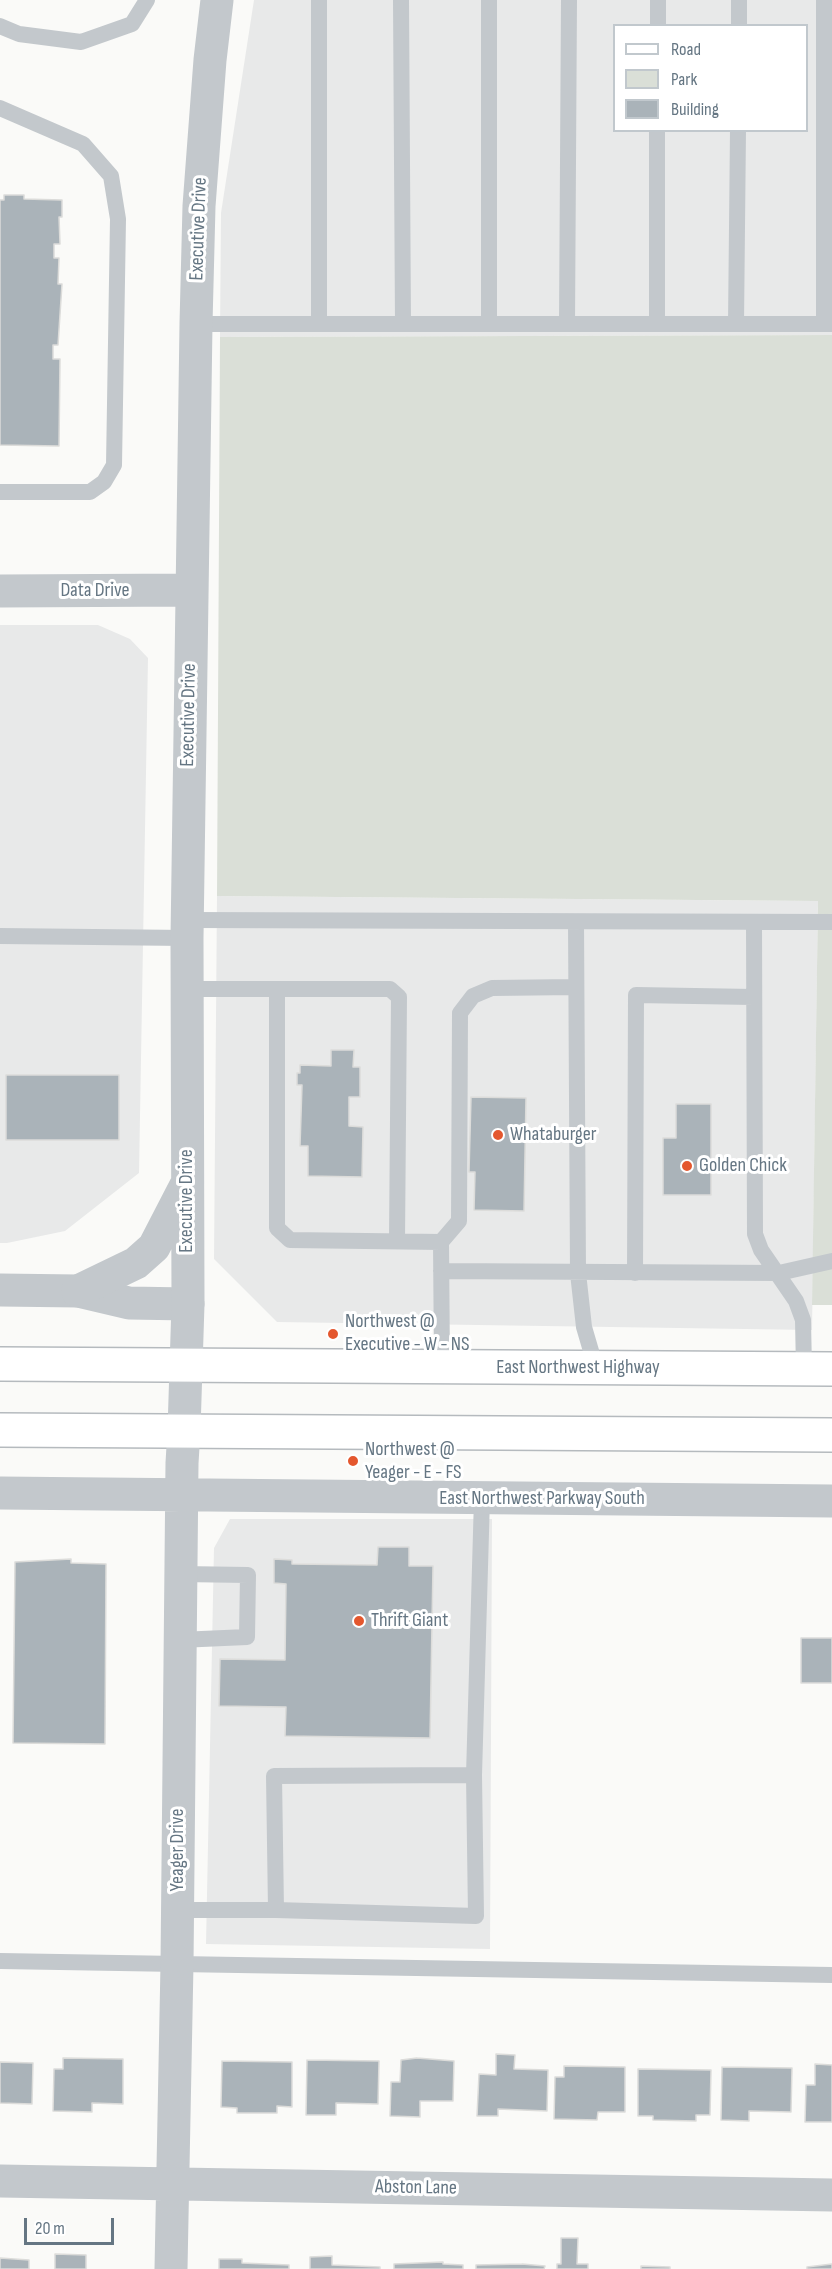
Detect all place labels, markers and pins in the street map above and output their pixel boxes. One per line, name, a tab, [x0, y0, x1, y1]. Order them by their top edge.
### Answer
place label: Whataburger	[510, 1123, 597, 1147]
marker: Whataburger	[491, 1128, 505, 1142]
place label: Golden Chick	[699, 1154, 787, 1178]
marker: Golden Chick	[680, 1159, 694, 1173]
place label: Northwest @ Executive - W - NS	[345, 1310, 469, 1357]
marker: Northwest @ Executive - W - NS	[326, 1327, 340, 1341]
place label: Northwest @ Yeager - E - FS	[365, 1438, 461, 1485]
marker: Northwest @ Yeager - E - FS	[346, 1454, 360, 1468]
place label: Thrift Giant	[371, 1609, 448, 1633]
marker: Thrift Giant	[352, 1614, 366, 1628]

